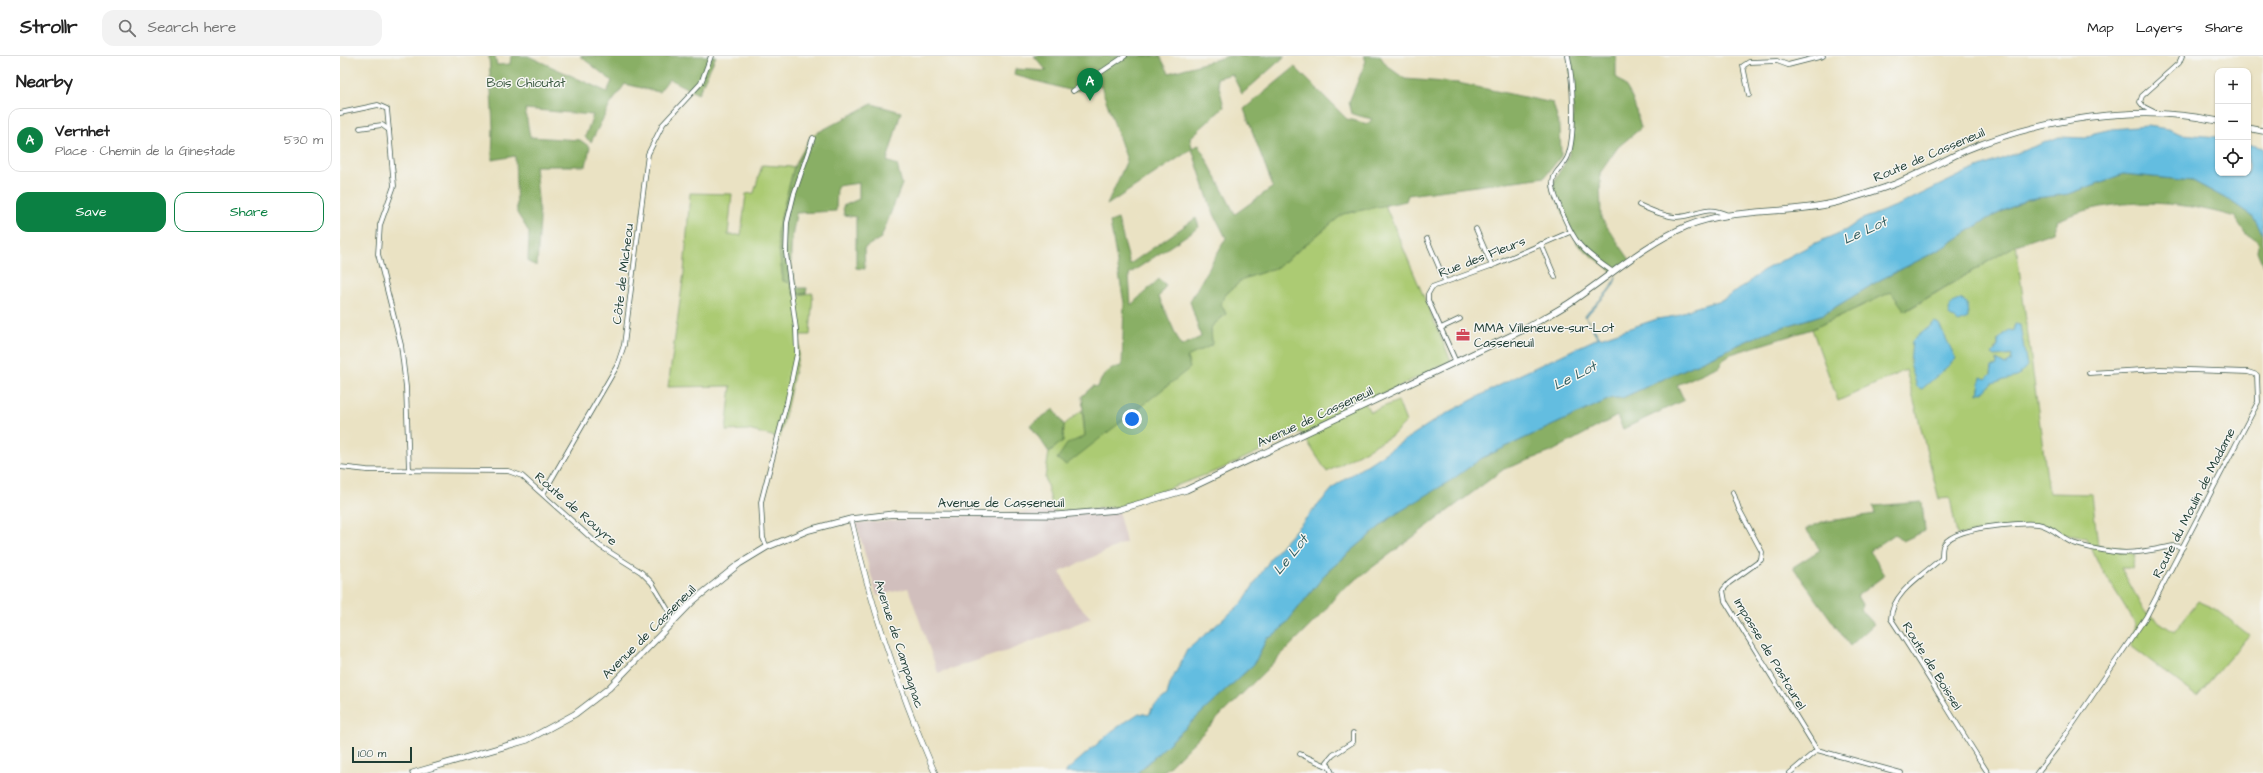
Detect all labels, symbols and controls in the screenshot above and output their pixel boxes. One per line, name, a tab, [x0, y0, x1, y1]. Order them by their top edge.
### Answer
search box	[102, 10, 382, 46]
text: Strollr	[20, 14, 78, 41]
icon: search	[116, 17, 138, 39]
text: Search here	[148, 17, 236, 38]
text: Map	[2087, 18, 2114, 38]
text: Layers	[2136, 18, 2183, 38]
text: Share	[2205, 18, 2243, 38]
pin: A	[1077, 68, 1103, 101]
map controls	[2215, 68, 2251, 176]
button: +	[2215, 68, 2251, 104]
text: Nearby	[16, 70, 73, 94]
park label: Bois Chioutat	[487, 74, 566, 92]
button: −	[2215, 104, 2251, 140]
text: Vernhet	[55, 121, 110, 142]
street label: Route de Casseneuil	[1870, 123, 1988, 187]
text: A	[26, 131, 34, 149]
text: 530 m	[284, 131, 323, 149]
button: locate	[2215, 140, 2251, 176]
text: Place · Chemin de la Ginestade	[55, 142, 235, 160]
button: Save	[16, 192, 166, 232]
button: Share	[174, 192, 324, 232]
water label: Le Lot	[1840, 212, 1891, 250]
street label: Côte de Micheou	[608, 222, 638, 325]
street label: Rue des Fleurs	[1436, 232, 1529, 282]
place label: MMA Villeneuve-sur-Lot Casseneuil	[1474, 319, 1615, 352]
office icon: MMA Villeneuve-sur-Lot Casseneuil	[1455, 327, 1471, 343]
water label: Le Lot	[1550, 356, 1601, 395]
street label: Avenue de Casseneuil	[1254, 382, 1376, 452]
your location	[1122, 409, 1142, 429]
street label: Route du Moulin de Madame	[2148, 425, 2240, 581]
street label: Route de Rouyre	[530, 468, 621, 551]
street label: Avenue de Casseneuil	[938, 494, 1064, 512]
water label: Le Lot	[1269, 530, 1314, 579]
street label: Avenue de Campagnac	[869, 577, 928, 711]
street label: Avenue de Casseneuil	[598, 581, 700, 683]
street label: Impasse de Pastourel	[1730, 595, 1810, 713]
street label: Route de Boissel	[1898, 619, 1966, 713]
scale bar	[352, 745, 412, 764]
text: 100 m	[358, 746, 386, 761]

